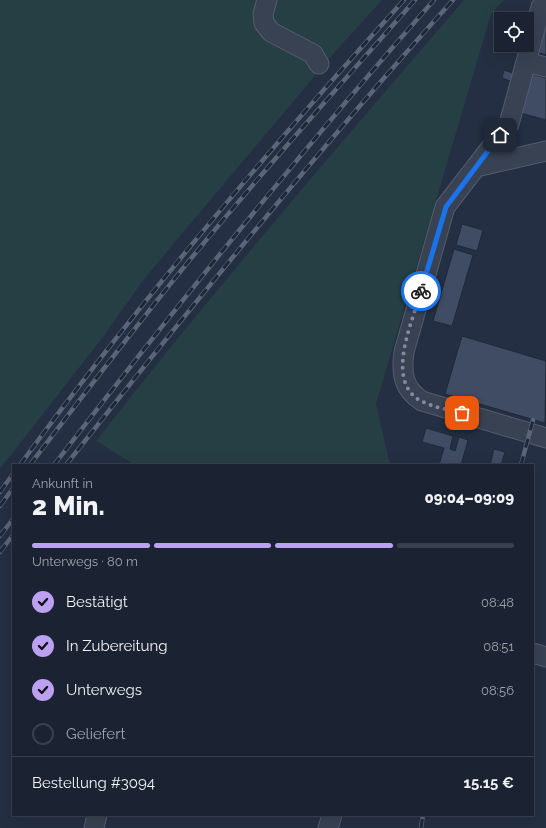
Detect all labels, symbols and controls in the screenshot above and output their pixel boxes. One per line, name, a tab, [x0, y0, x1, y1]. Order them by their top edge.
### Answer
map controls	[494, 12, 534, 52]
button: locate	[494, 12, 534, 52]
pin	[483, 118, 517, 152]
icon: home	[489, 124, 511, 146]
courier	[401, 271, 441, 311]
icon: bike	[410, 280, 432, 302]
pin	[445, 396, 479, 430]
icon: bag	[451, 402, 473, 424]
text: Ankunft in	[32, 476, 93, 491]
text: 09:04–09:09	[425, 489, 514, 507]
text: 2 Min.	[32, 491, 105, 521]
text: Unterwegs · 80 m	[32, 554, 138, 569]
icon: check	[32, 591, 54, 613]
text: Bestätigt	[66, 593, 128, 611]
text: 08:48	[481, 595, 514, 610]
icon: check	[32, 635, 54, 657]
text: In Zubereitung	[66, 637, 168, 655]
text: 08:51	[483, 639, 514, 654]
icon: check	[32, 679, 54, 701]
text: Unterwegs	[66, 681, 142, 699]
text: 08:56	[481, 683, 514, 698]
text: Geliefert	[66, 725, 125, 743]
text: Bestellung #3094	[32, 774, 155, 792]
text: 15.15 €	[464, 774, 514, 792]

